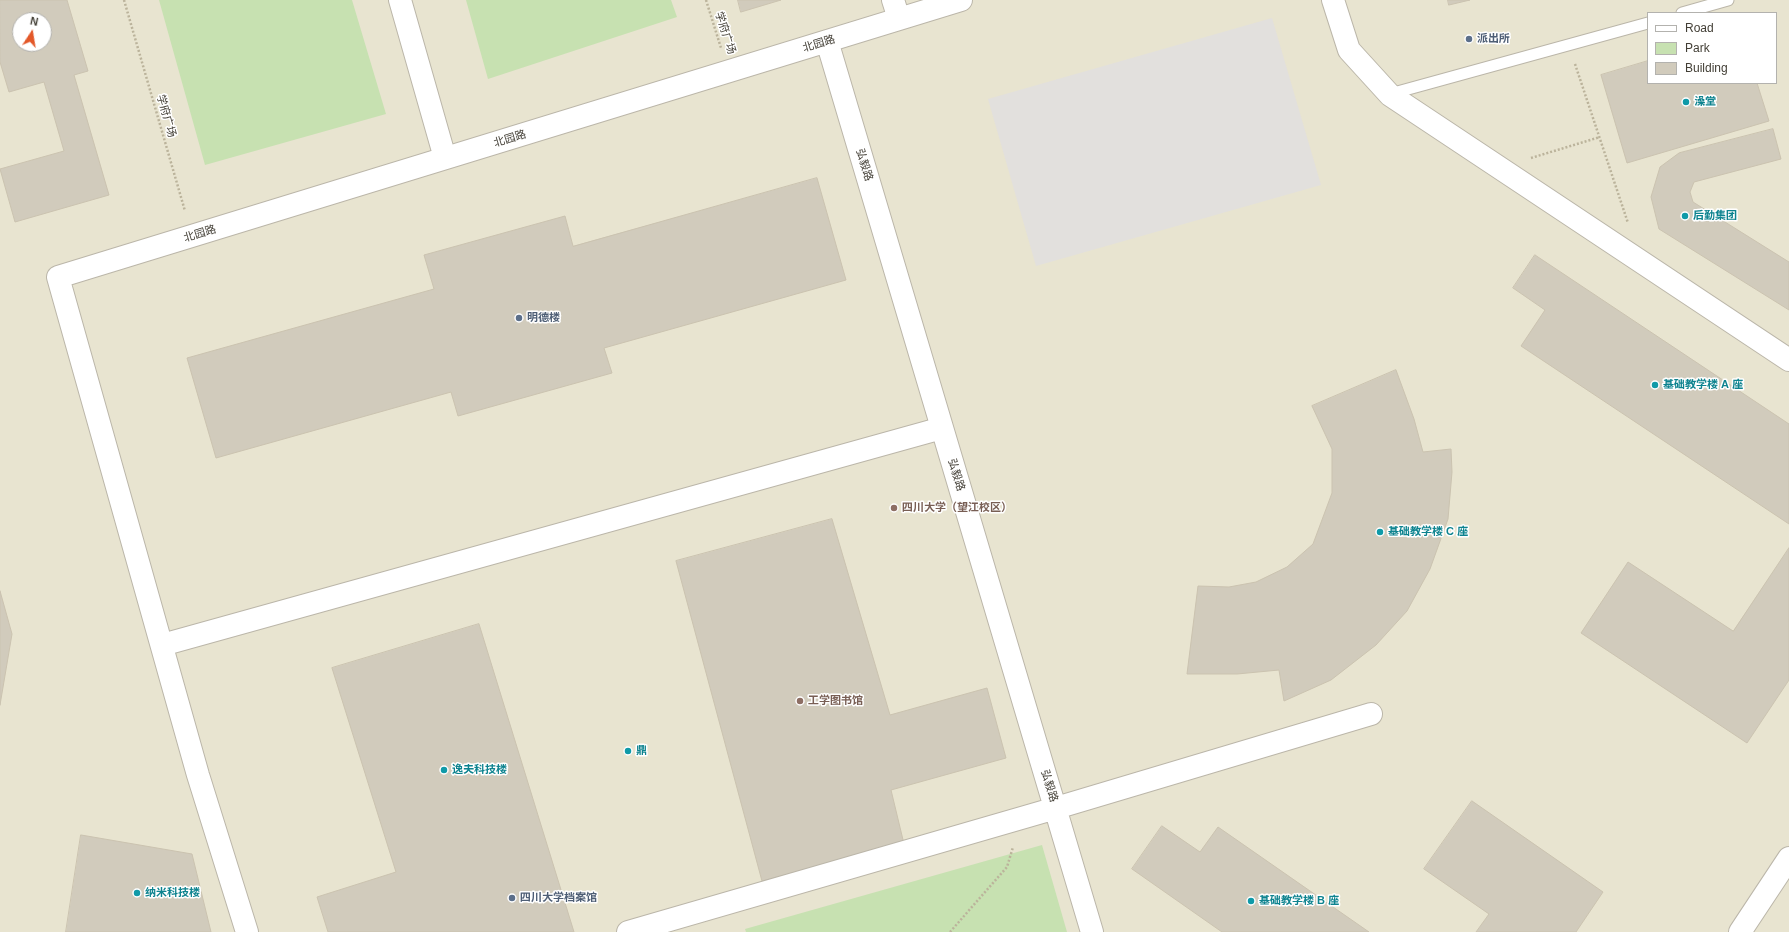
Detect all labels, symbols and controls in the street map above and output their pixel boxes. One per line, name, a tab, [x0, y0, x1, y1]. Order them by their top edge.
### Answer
street label: 学府广场	[712, 10, 738, 56]
north arrow	[12, 12, 52, 52]
legend	[1647, 12, 1777, 84]
text: N	[29, 15, 39, 28]
text: Road	[1685, 21, 1714, 35]
place label: 派出所	[1477, 32, 1510, 46]
street label: 北园路	[801, 33, 837, 55]
marker: 派出所	[1464, 34, 1474, 44]
text: Park	[1685, 41, 1710, 55]
text: Building	[1685, 61, 1728, 75]
street label: 学府广场	[154, 93, 178, 139]
place label: 澡堂	[1694, 95, 1716, 109]
marker: 澡堂	[1681, 97, 1691, 107]
street label: 北园路	[492, 128, 528, 150]
street label: 弘毅路	[853, 147, 875, 183]
place label: 后勤集团	[1693, 209, 1737, 223]
marker: 后勤集团	[1680, 211, 1690, 221]
street label: 北园路	[182, 223, 218, 245]
place label: 明德楼	[527, 311, 560, 325]
marker: 明德楼	[514, 313, 524, 323]
place label: 基础教学楼 A 座	[1663, 378, 1743, 392]
marker: 基础教学楼 A 座	[1650, 380, 1660, 390]
street label: 弘毅路	[945, 457, 967, 493]
place label: 四川大学（望江校区）	[902, 501, 1012, 515]
marker: 四川大学（望江校区）	[889, 503, 899, 513]
place label: 基础教学楼 C 座	[1388, 525, 1468, 539]
marker: 基础教学楼 C 座	[1375, 527, 1385, 537]
place label: 工学图书馆	[808, 694, 863, 708]
marker: 工学图书馆	[795, 696, 805, 706]
place label: 鼎	[636, 744, 647, 758]
marker: 鼎	[623, 746, 633, 756]
place label: 逸夫科技楼	[452, 763, 507, 777]
marker: 逸夫科技楼	[439, 765, 449, 775]
street label: 弘毅路	[1038, 768, 1060, 804]
place label: 纳米科技楼	[145, 886, 200, 900]
marker: 纳米科技楼	[132, 888, 142, 898]
place label: 四川大学档案馆	[520, 891, 597, 905]
marker: 四川大学档案馆	[507, 893, 517, 903]
place label: 基础教学楼 B 座	[1259, 894, 1339, 908]
marker: 基础教学楼 B 座	[1246, 896, 1256, 906]

